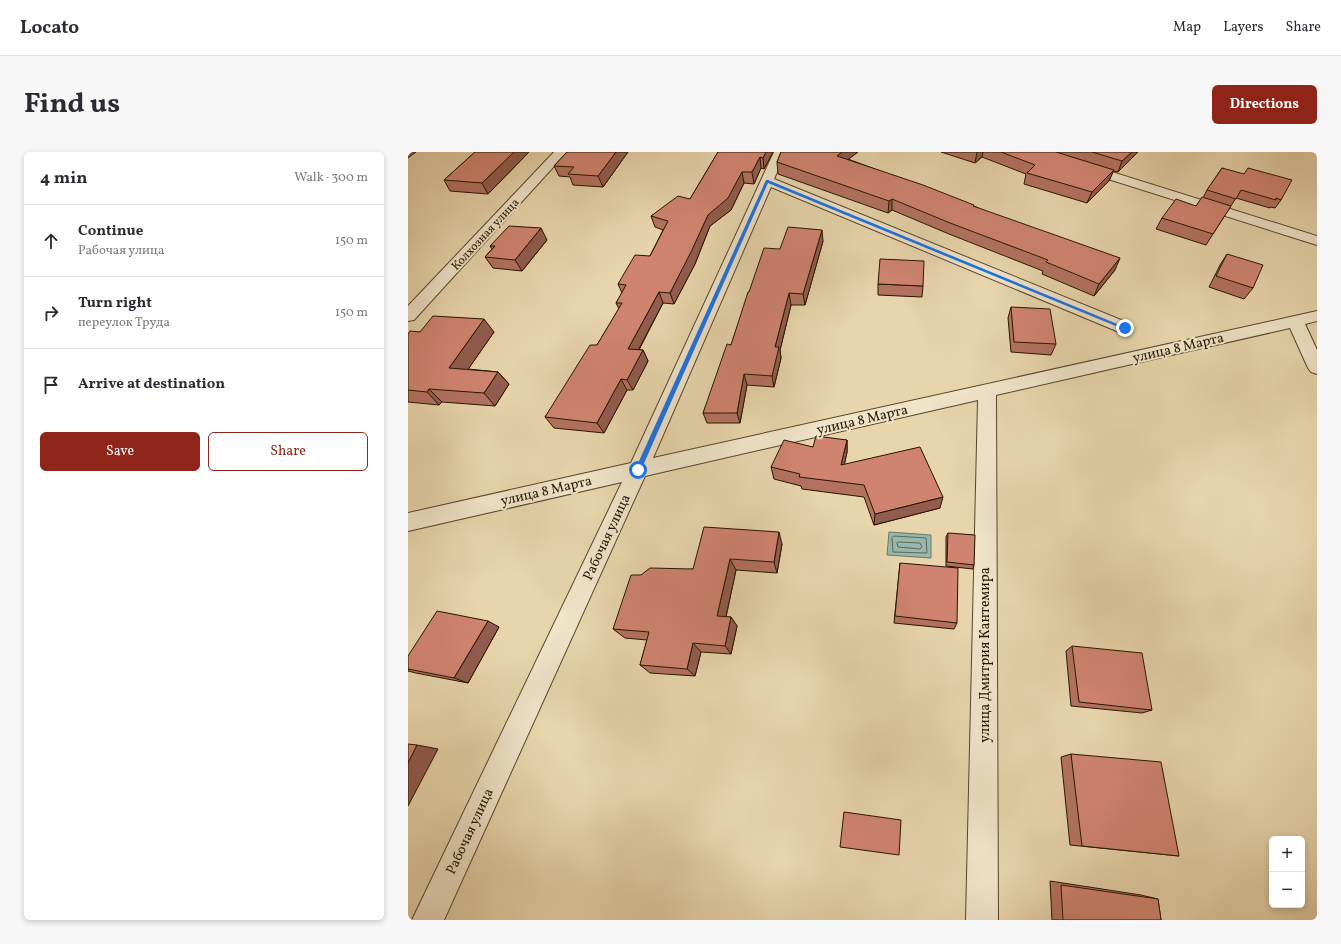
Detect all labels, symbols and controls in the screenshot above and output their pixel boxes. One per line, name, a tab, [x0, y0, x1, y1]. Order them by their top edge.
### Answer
text: Locato	[20, 15, 79, 41]
text: Map	[1173, 18, 1201, 37]
text: Layers	[1223, 18, 1263, 37]
text: Share	[1285, 18, 1321, 37]
text: Find us	[24, 85, 120, 124]
button: Directions	[1212, 85, 1317, 124]
text: 4 min	[40, 167, 87, 190]
text: Walk · 300 m	[294, 169, 368, 187]
street label: Колхозная улица	[448, 195, 523, 274]
text: Continue	[78, 221, 143, 242]
icon: ahead	[40, 230, 62, 252]
text: 150 m	[335, 232, 368, 250]
text: Рабочая улица	[78, 242, 164, 260]
text: Turn right	[78, 293, 152, 314]
icon: right	[40, 302, 62, 324]
text: 150 m	[335, 304, 368, 322]
text: переулок Труда	[78, 314, 170, 332]
route end	[1116, 319, 1134, 337]
street label: улица 8 Марта	[1131, 329, 1226, 368]
icon: arrive	[40, 374, 62, 396]
text: Arrive at destination	[78, 374, 225, 395]
street label: улица 8 Марта	[815, 401, 910, 440]
button: Save	[40, 432, 200, 471]
button: Share	[208, 432, 368, 471]
route start	[629, 461, 647, 479]
street label: улица 8 Марта	[499, 472, 594, 511]
street label: Рабочая улица	[579, 491, 636, 584]
street label: улица Дмитрия Кантемира	[976, 567, 995, 743]
street label: Рабочая улица	[442, 785, 499, 878]
map controls	[1269, 836, 1305, 908]
button: +	[1269, 836, 1305, 872]
button: −	[1269, 872, 1305, 908]

